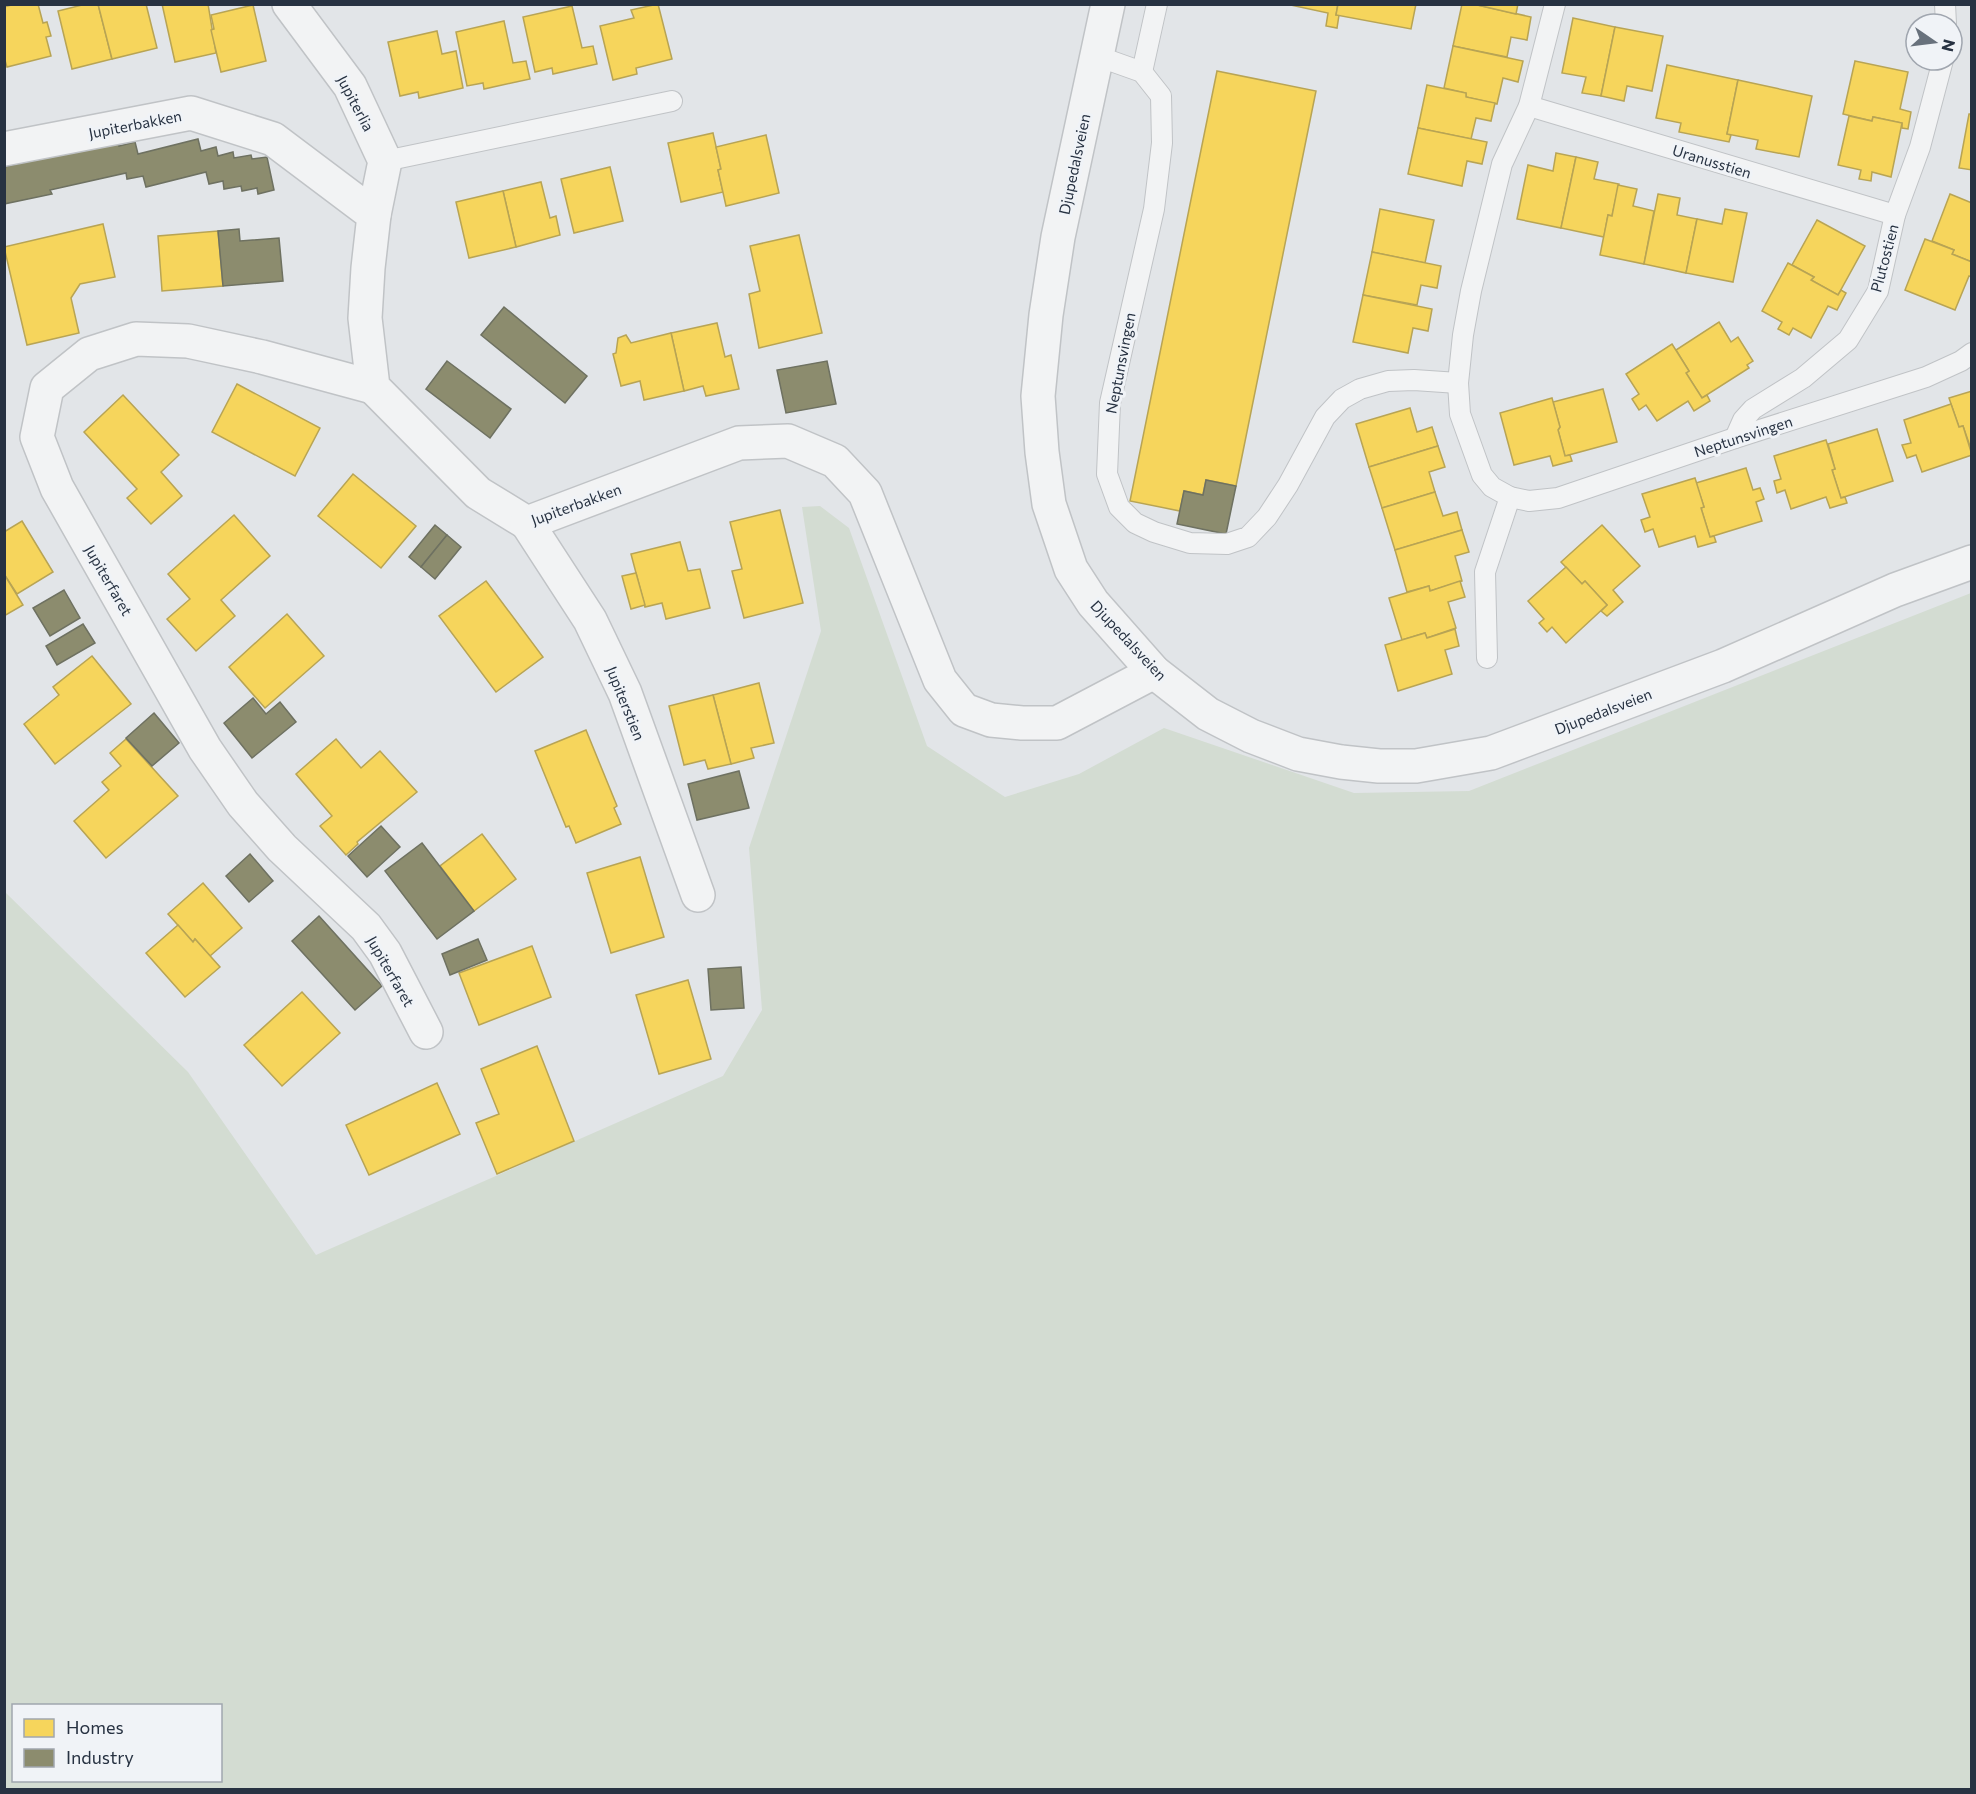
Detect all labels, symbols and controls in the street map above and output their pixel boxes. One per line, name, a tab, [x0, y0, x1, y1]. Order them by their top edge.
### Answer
north arrow	[1904, 12, 1964, 72]
text: N	[1938, 38, 1960, 54]
street label: Jupiterlia	[334, 72, 378, 134]
street label: Jupiterbakken	[87, 106, 183, 142]
street label: Djupedalsveien	[1055, 112, 1093, 216]
street label: Uranusstien	[1670, 140, 1754, 182]
street label: Plutostien	[1866, 222, 1902, 294]
street label: Neptunsvingen	[1101, 311, 1139, 415]
street label: Neptunsvingen	[1692, 412, 1794, 460]
street label: Jupiterbakken	[528, 479, 624, 529]
street label: Jupiterfaret	[82, 541, 136, 619]
street label: Djupedalsveien	[1087, 596, 1171, 684]
street label: Jupiterstien	[603, 663, 649, 743]
street label: Djupedalsveien	[1552, 684, 1654, 738]
street label: Jupiterfaret	[364, 932, 418, 1010]
legend	[12, 1704, 222, 1782]
text: Homes	[66, 1716, 124, 1738]
text: Industry	[66, 1746, 134, 1768]

